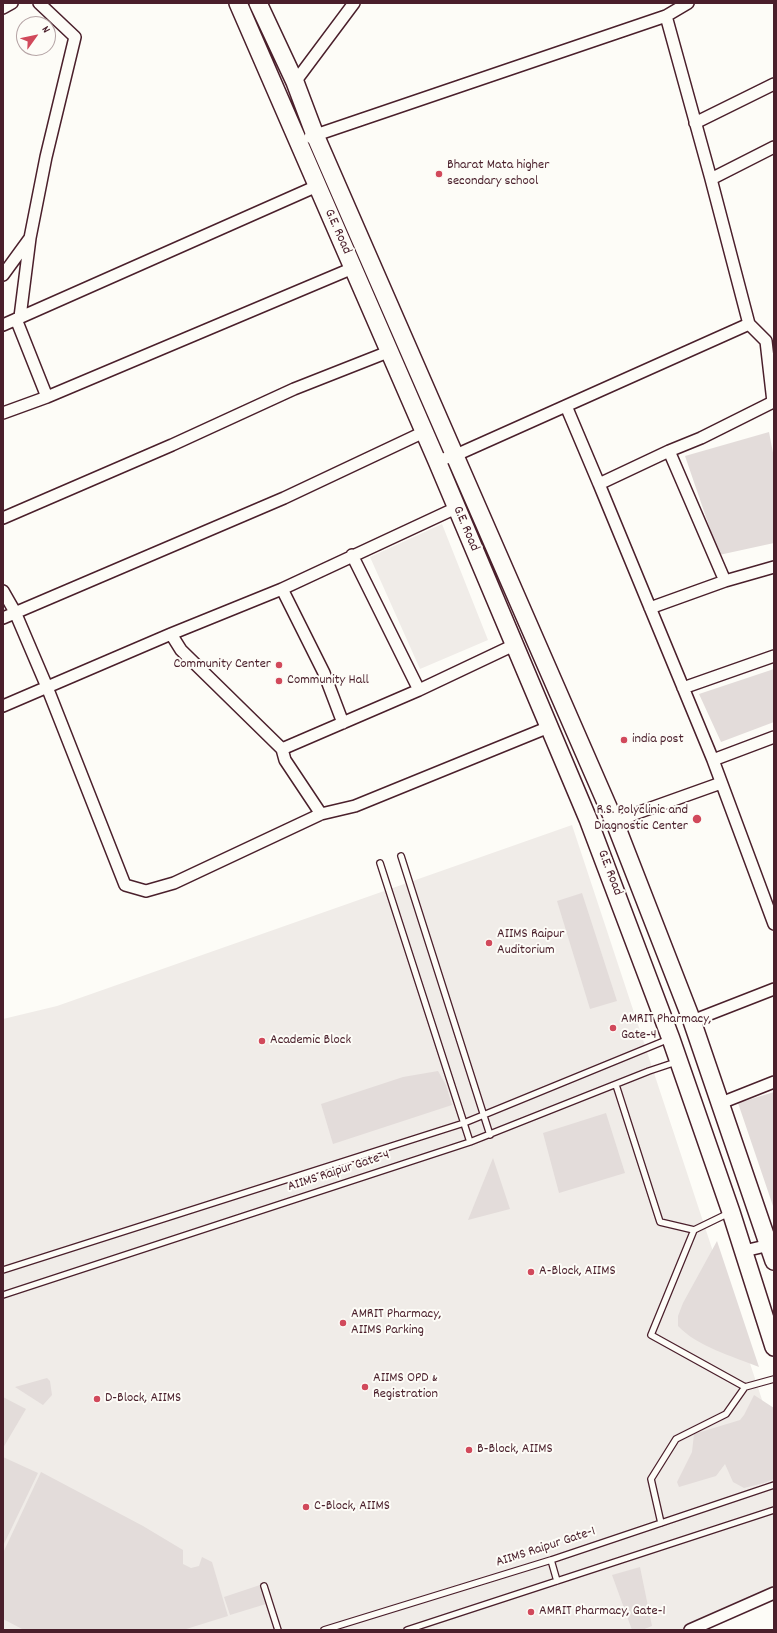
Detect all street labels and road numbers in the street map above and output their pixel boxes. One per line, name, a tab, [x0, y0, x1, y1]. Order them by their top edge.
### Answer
street label: G.E. Road	[320, 207, 354, 257]
street label: G.E. Road	[448, 504, 482, 554]
street label: G.E. Road	[593, 848, 625, 898]
street label: AIIMS Raipur Gate-4	[286, 1148, 392, 1196]
street label: AIIMS Raipur Gate-1	[494, 1524, 598, 1572]

